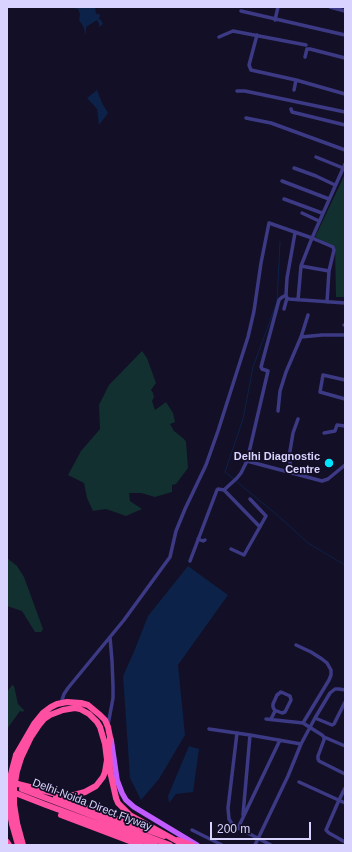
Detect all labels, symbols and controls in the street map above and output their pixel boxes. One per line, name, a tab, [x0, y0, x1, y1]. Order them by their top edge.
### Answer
place label: Delhi Diagnostic Centre	[234, 450, 320, 476]
marker: Delhi Diagnostic Centre	[323, 457, 335, 469]
street label: Delhi-Noida Direct Flyway	[31, 776, 153, 834]
scale bar	[212, 814, 313, 840]
text: 200 m	[217, 822, 250, 836]

